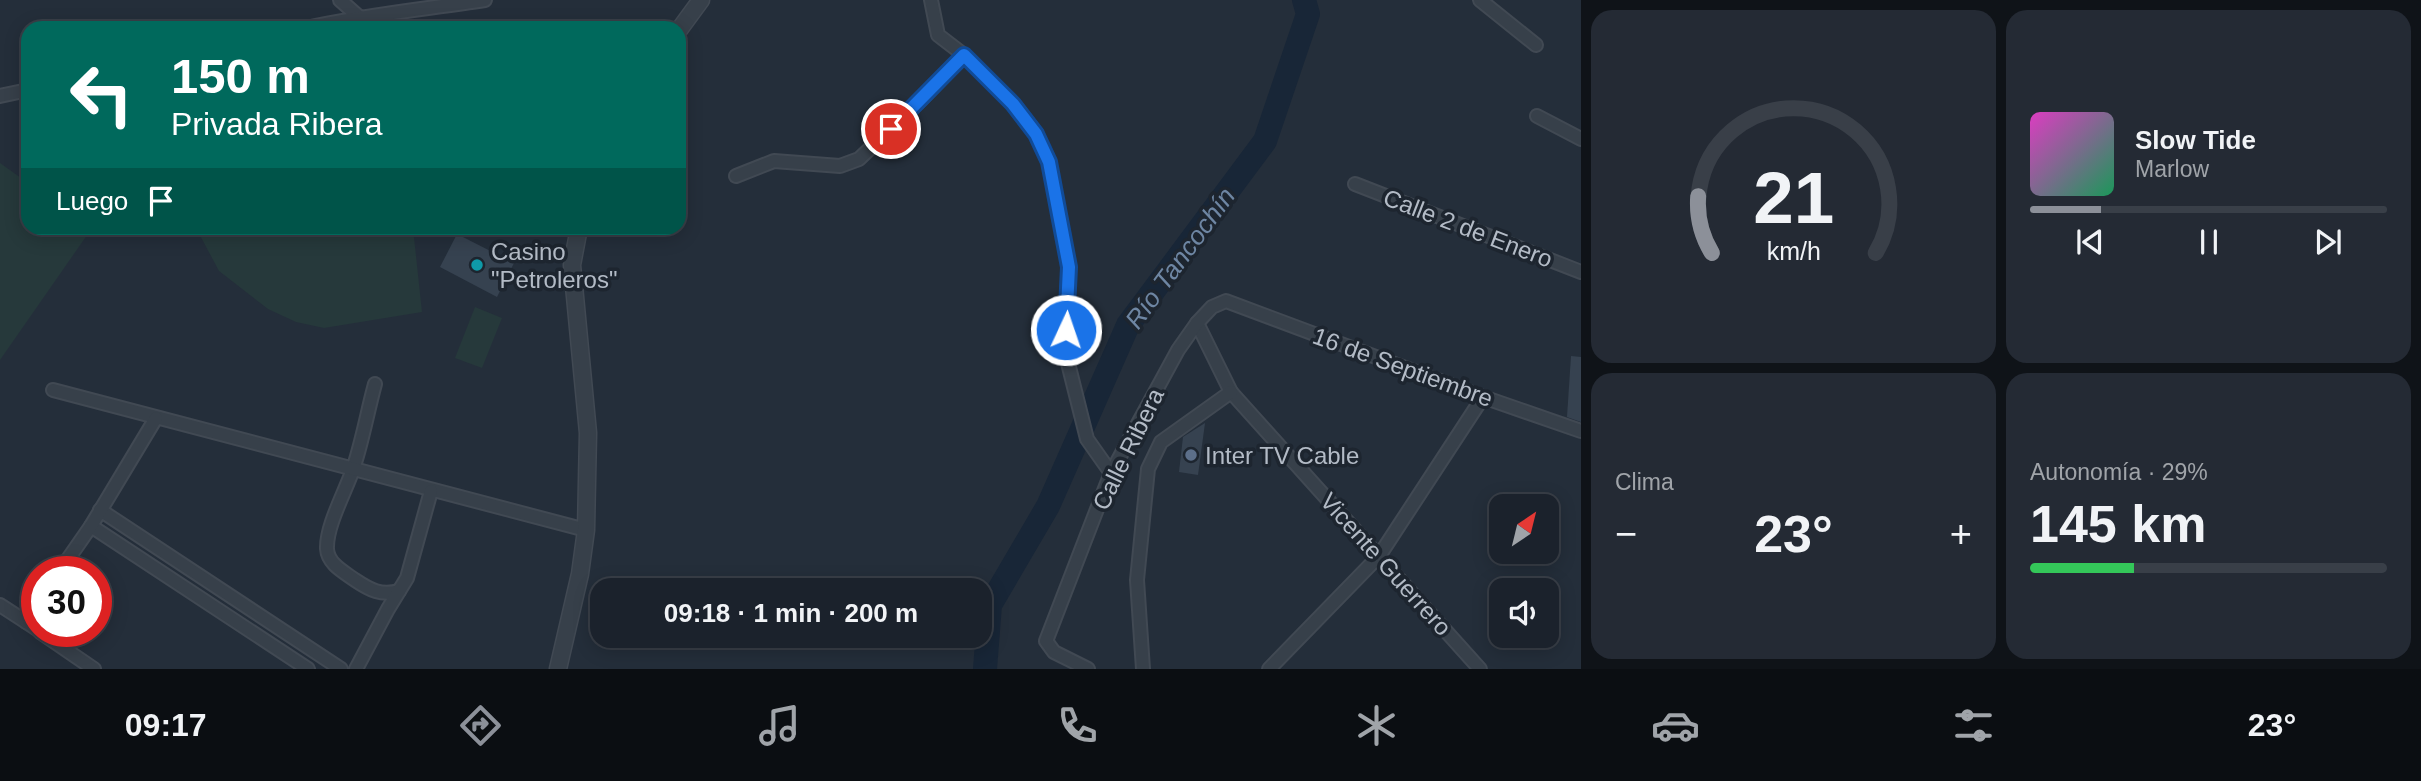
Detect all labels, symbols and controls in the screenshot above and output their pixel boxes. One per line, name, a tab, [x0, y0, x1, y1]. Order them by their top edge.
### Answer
icon: left	[56, 49, 147, 140]
text: 150 m	[171, 49, 310, 103]
pin	[861, 99, 921, 159]
text: Privada Ribera	[171, 106, 383, 142]
icon: arrive	[872, 110, 910, 148]
text: Slow Tide	[2135, 125, 2256, 155]
text: Marlow	[2135, 156, 2209, 182]
text: 21	[1753, 157, 1834, 238]
icon: arrive	[142, 182, 180, 220]
water label: Río Tancochín	[1119, 182, 1241, 334]
street label: Calle 2 de Enero	[1380, 183, 1556, 273]
text: Luego	[56, 186, 128, 216]
icon: previous	[2071, 223, 2109, 261]
icon: pause	[2190, 223, 2228, 261]
icon: next	[2309, 223, 2347, 261]
text: km/h	[1766, 237, 1821, 265]
place label: Casino "Petroleros"	[491, 238, 617, 293]
marker: Casino "Petroleros"	[469, 257, 485, 273]
position arrow	[1029, 293, 1103, 367]
street label: 16 de Septiembre	[1309, 322, 1497, 412]
street label: Calle Ribera	[1087, 383, 1169, 514]
place label: Inter TV Cable	[1205, 442, 1359, 469]
marker: Inter TV Cable	[1183, 447, 1199, 463]
text: Autonomía · 29%	[2030, 459, 2208, 485]
text: Clima	[1615, 469, 1674, 495]
street label: Vicente Guerrero	[1315, 487, 1457, 641]
north arrow	[1489, 494, 1559, 564]
map controls	[1489, 494, 1559, 648]
text: 145 km	[2030, 495, 2206, 553]
text: 23°	[1754, 505, 1833, 563]
text: −	[1615, 513, 1637, 555]
text: +	[1950, 513, 1972, 555]
speed limit sign: 30	[21, 556, 112, 647]
button: sound	[1489, 578, 1559, 648]
text: 09:18 · 1 min · 200 m	[664, 598, 918, 628]
icon: directions	[456, 701, 505, 750]
icon: music	[755, 701, 804, 750]
icon: phone	[1053, 701, 1102, 750]
icon: climate	[1352, 701, 1401, 750]
icon: car	[1651, 701, 1700, 750]
icon: filters	[1949, 701, 1998, 750]
text: 09:17	[125, 707, 207, 743]
text: 23°	[2248, 707, 2296, 743]

